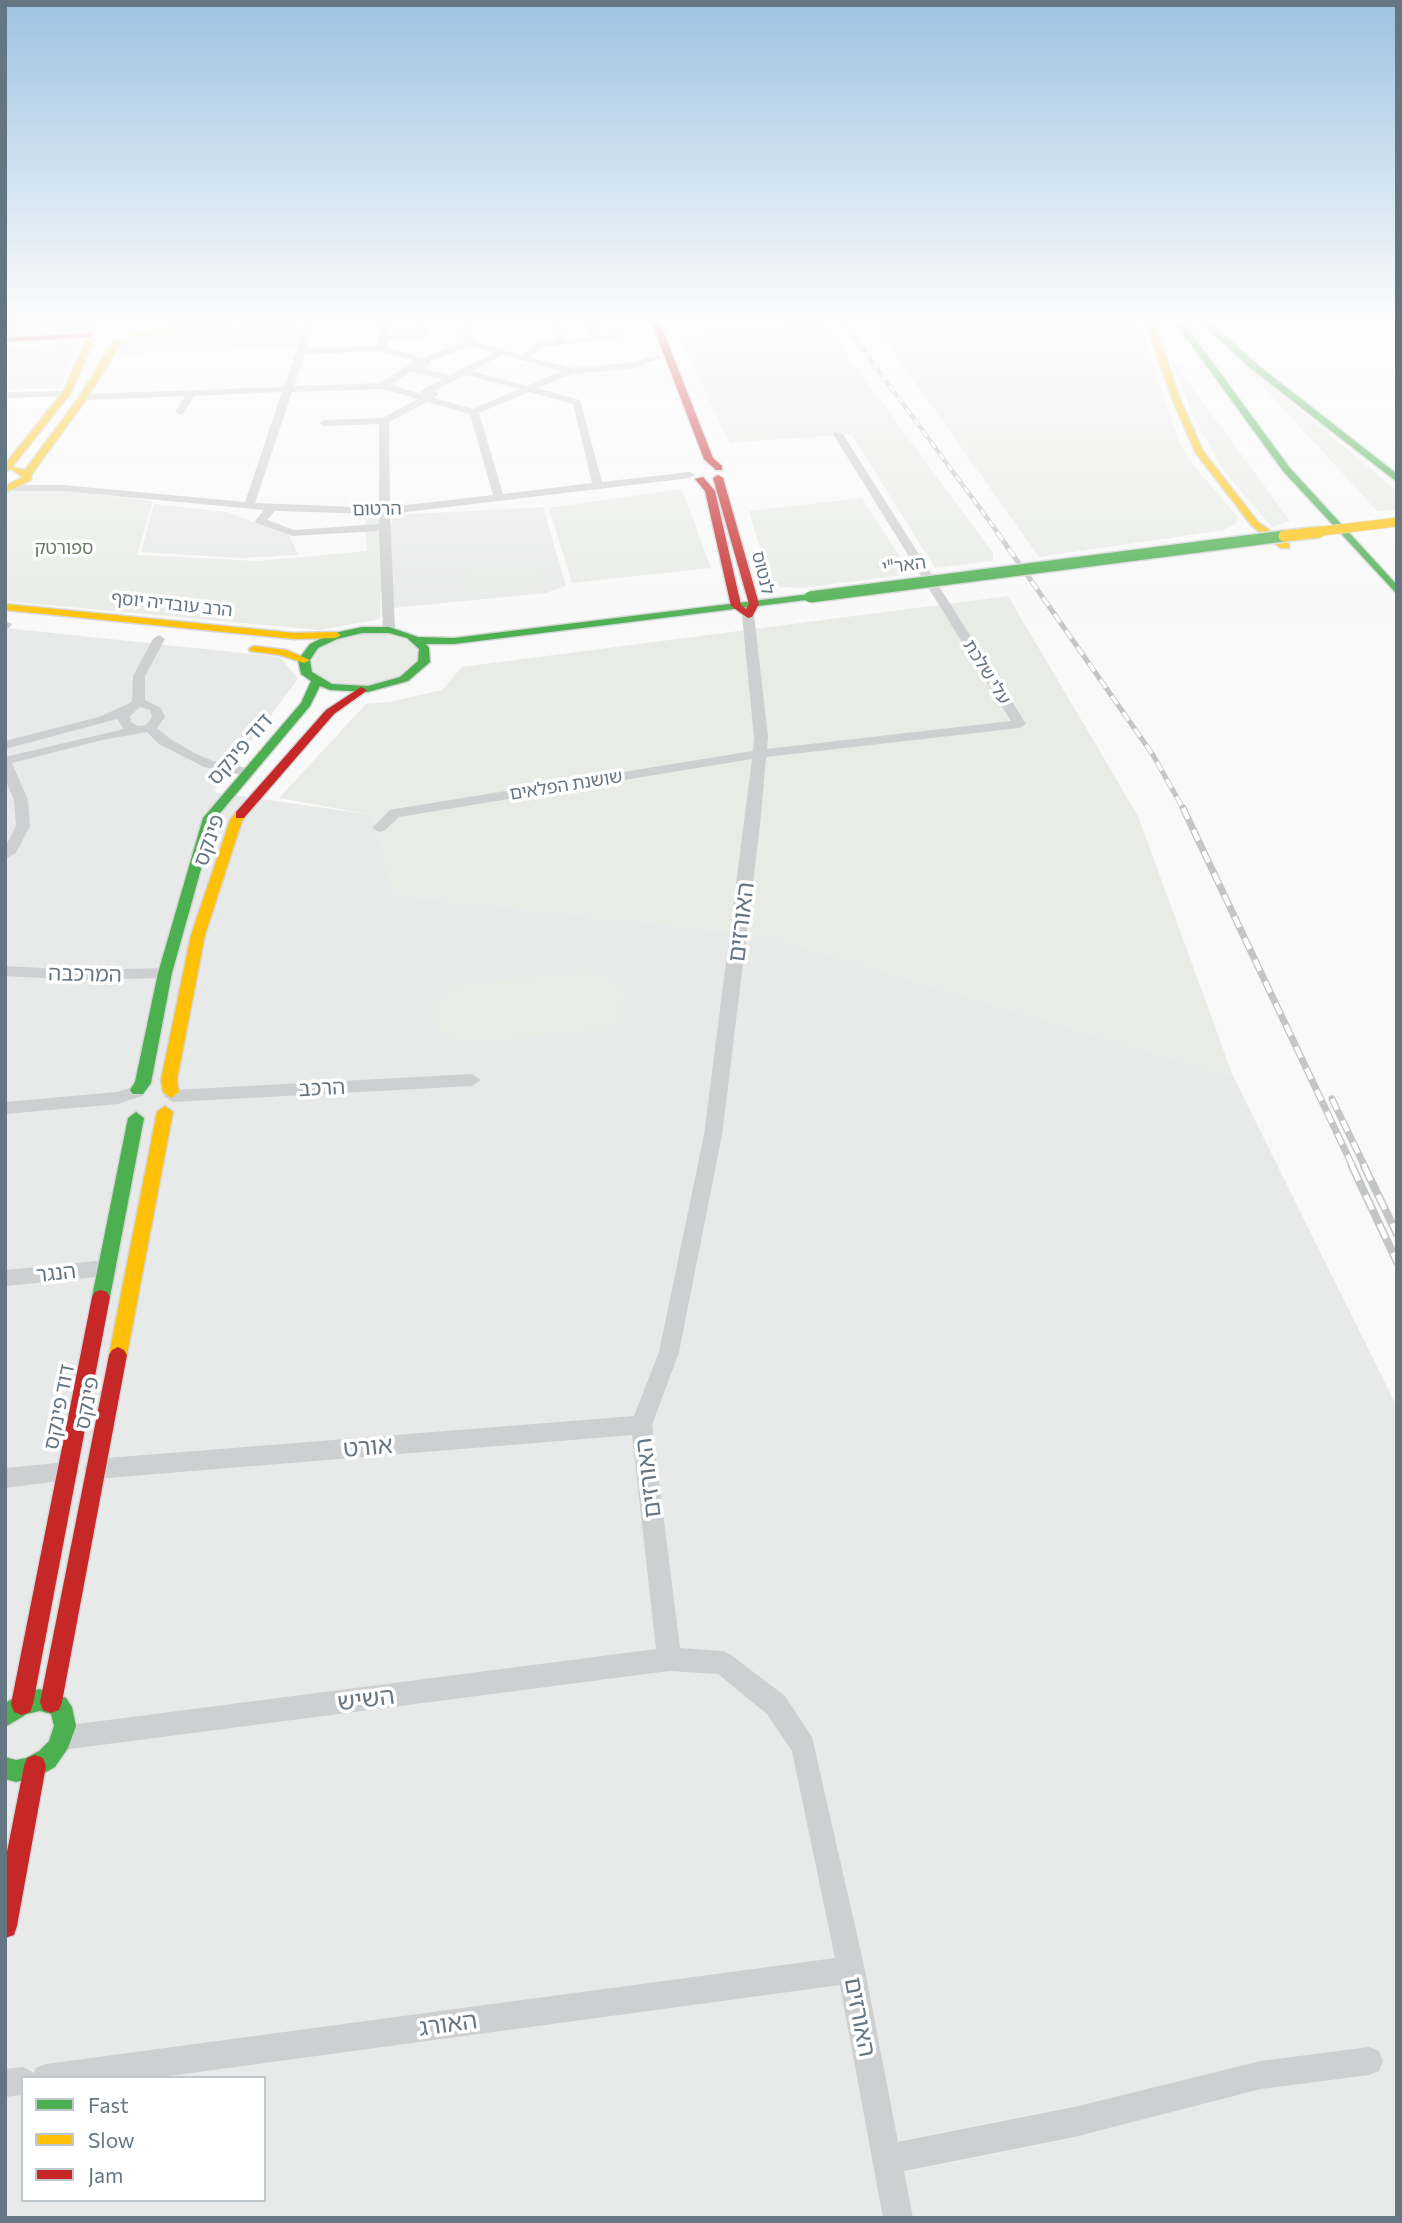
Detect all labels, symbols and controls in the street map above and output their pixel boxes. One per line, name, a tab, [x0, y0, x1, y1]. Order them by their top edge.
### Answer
street label: הרטום	[352, 498, 402, 520]
park label: ספורטק	[35, 537, 93, 559]
street label: לנטוס	[747, 549, 779, 597]
street label: האר"י	[881, 552, 927, 578]
street label: הרב עובדיה יוסף	[110, 587, 234, 621]
street label: עלי שלכת	[959, 636, 1015, 708]
street label: דוד פינקס	[202, 708, 278, 790]
street label: שושנת הפלאים	[508, 765, 624, 805]
street label: פינקס	[188, 811, 230, 869]
street label: האורזים	[722, 880, 760, 964]
street label: המרכבה	[48, 961, 122, 987]
street label: הרכב	[298, 1074, 346, 1102]
street label: הנגר	[35, 1258, 77, 1288]
street label: דוד פינקס	[38, 1362, 80, 1452]
street label: פינקס	[70, 1374, 104, 1432]
street label: אורט	[342, 1431, 394, 1463]
street label: האורזים	[629, 1436, 667, 1520]
street label: השיש	[336, 1681, 396, 1717]
street label: האורזים	[838, 1975, 882, 2059]
street label: האורג	[417, 2006, 479, 2042]
legend	[21, 2076, 266, 2202]
text: Fast	[88, 2092, 129, 2117]
text: Slow	[88, 2127, 135, 2152]
text: Jam	[88, 2162, 123, 2187]

